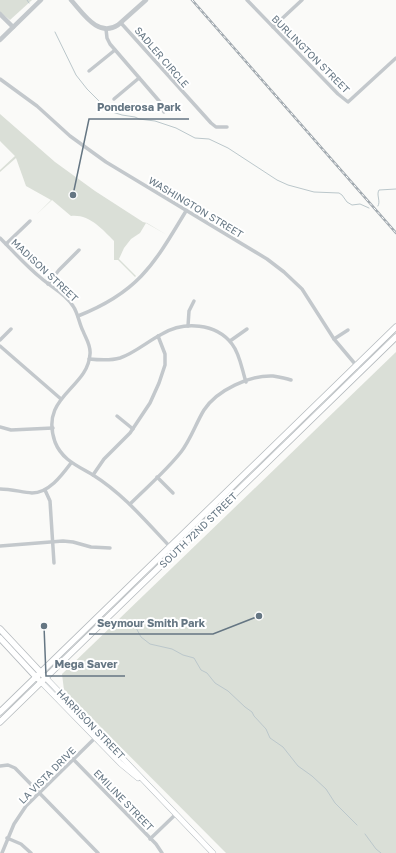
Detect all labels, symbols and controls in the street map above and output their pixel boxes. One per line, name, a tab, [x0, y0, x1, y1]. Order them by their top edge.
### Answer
street label: BURLINGTON STREET	[269, 12, 353, 96]
street label: SADLER CIRCLE	[132, 24, 192, 90]
callout: Ponderosa Park	[89, 96, 189, 119]
text: Ponderosa Park	[97, 100, 182, 113]
street label: WASHINGTON STREET	[146, 174, 246, 240]
street label: MADISON STREET	[9, 236, 81, 304]
street label: SOUTH 72ND STREET	[157, 490, 239, 570]
callout: Seymour Smith Park	[89, 611, 213, 634]
text: Seymour Smith Park	[97, 616, 206, 629]
callout: Mega Saver	[46, 653, 125, 676]
text: Mega Saver	[55, 657, 118, 670]
street label: HARRISON STREET	[54, 686, 128, 762]
street label: LA VISTA DRIVE	[16, 744, 78, 806]
street label: EMILINE STREET	[92, 767, 156, 833]

